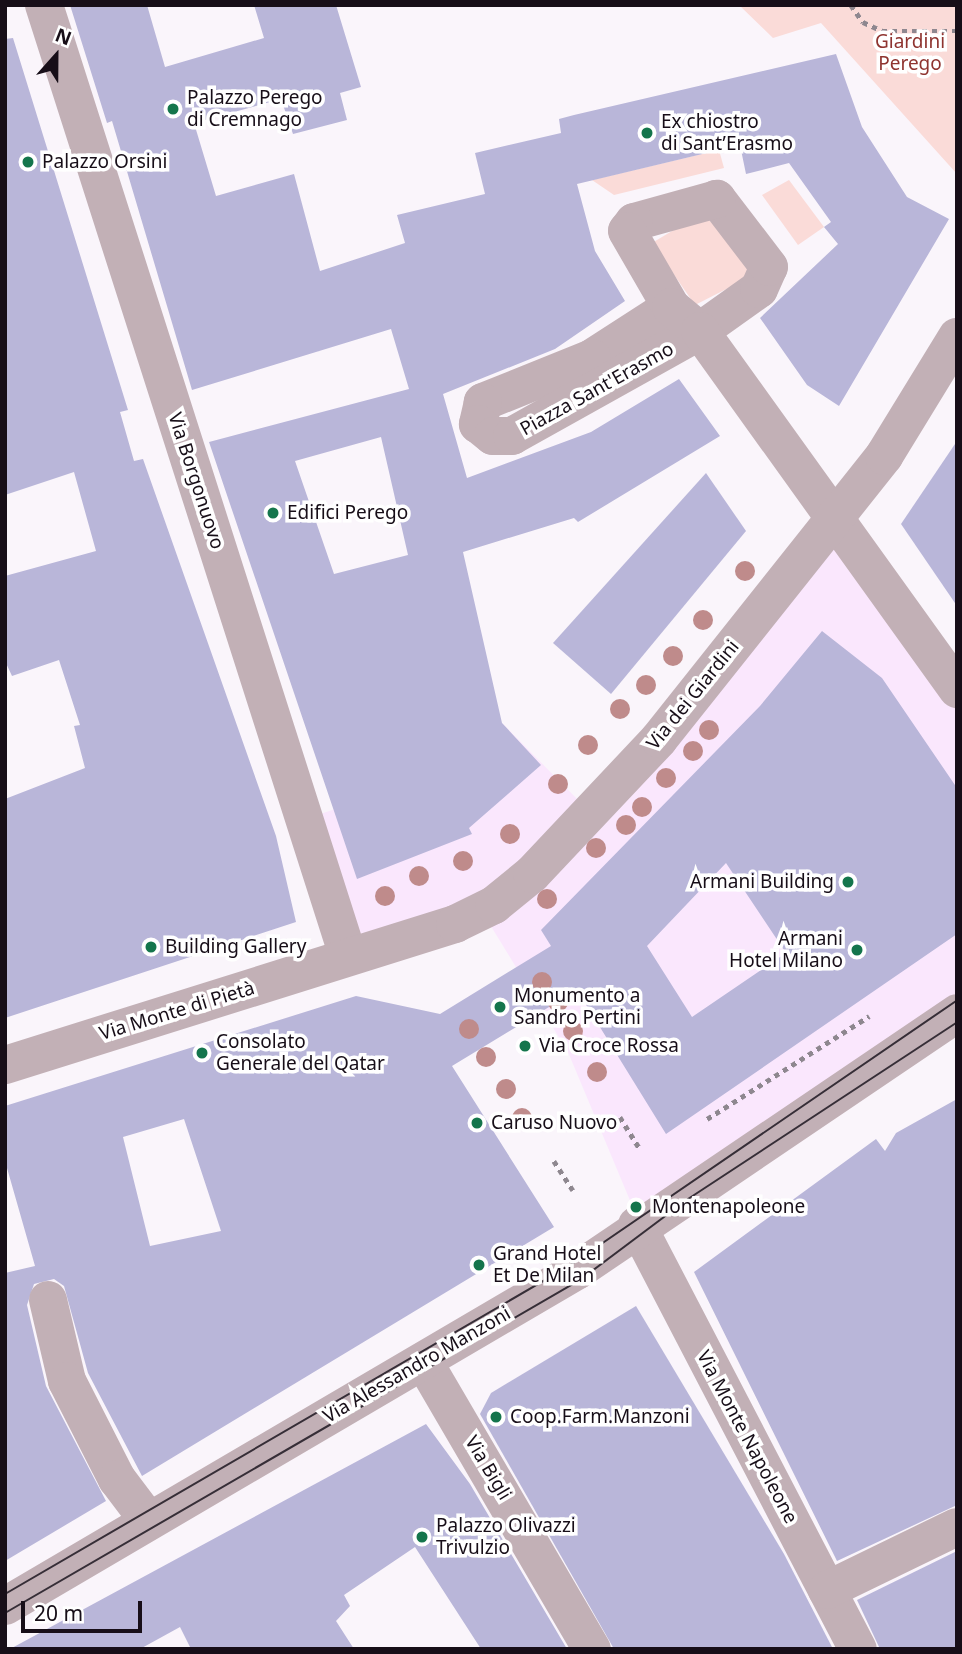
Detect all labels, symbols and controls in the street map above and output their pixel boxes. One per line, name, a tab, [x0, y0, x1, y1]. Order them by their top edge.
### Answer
north arrow	[21, 21, 91, 91]
text: N	[52, 21, 75, 51]
park label: Giardini Perego	[875, 31, 945, 75]
place label: Palazzo Perego di Cremnago	[187, 87, 323, 131]
marker: Palazzo Perego di Cremnago	[165, 101, 181, 117]
place label: Ex chiostro di Sant’Erasmo	[661, 111, 793, 155]
marker: Ex chiostro di Sant’Erasmo	[639, 125, 655, 141]
place label: Palazzo Orsini	[42, 151, 167, 173]
marker: Palazzo Orsini	[20, 154, 36, 170]
street label: Piazza Sant'Erasmo	[516, 337, 678, 441]
street label: Via Borgonuovo	[163, 410, 229, 552]
place label: Edifici Perego	[287, 502, 408, 524]
marker: Edifici Perego	[265, 505, 281, 521]
street label: Via dei Giardini	[642, 636, 744, 754]
place label: Armani Building	[690, 871, 834, 893]
marker: Armani Building	[840, 874, 856, 890]
place label: Armani Hotel Milano	[729, 928, 843, 972]
place label: Building Gallery	[165, 936, 306, 958]
marker: Building Gallery	[143, 939, 159, 955]
marker: Armani Hotel Milano	[849, 942, 865, 958]
street label: Via Monte di Pietà	[97, 977, 257, 1045]
place label: Monumento a Sandro Pertini	[514, 985, 641, 1029]
marker: Monumento a Sandro Pertini	[492, 999, 508, 1015]
place label: Consolato Generale del Qatar	[216, 1031, 385, 1075]
place label: Via Croce Rossa	[539, 1035, 679, 1057]
marker: Via Croce Rossa	[517, 1038, 533, 1054]
marker: Consolato Generale del Qatar	[194, 1045, 210, 1061]
place label: Caruso Nuovo	[491, 1112, 617, 1134]
marker: Caruso Nuovo	[469, 1115, 485, 1131]
place label: Montenapoleone	[652, 1196, 805, 1218]
marker: Montenapoleone	[626, 1197, 646, 1217]
place label: Grand Hotel Et De Milan	[493, 1243, 601, 1287]
marker: Grand Hotel Et De Milan	[471, 1257, 487, 1273]
street label: Via Alessandro Manzoni	[319, 1302, 515, 1428]
street label: Via Monte Napoleone	[692, 1347, 802, 1527]
place label: Coop.Farm.Manzoni	[510, 1406, 690, 1428]
marker: Coop.Farm.Manzoni	[488, 1409, 504, 1425]
street label: Via Bigli	[460, 1432, 516, 1504]
place label: Palazzo Olivazzi Trivulzio	[436, 1515, 576, 1559]
marker: Palazzo Olivazzi Trivulzio	[414, 1529, 430, 1545]
scale bar	[24, 1588, 145, 1632]
text: 20 m	[34, 1599, 83, 1627]

